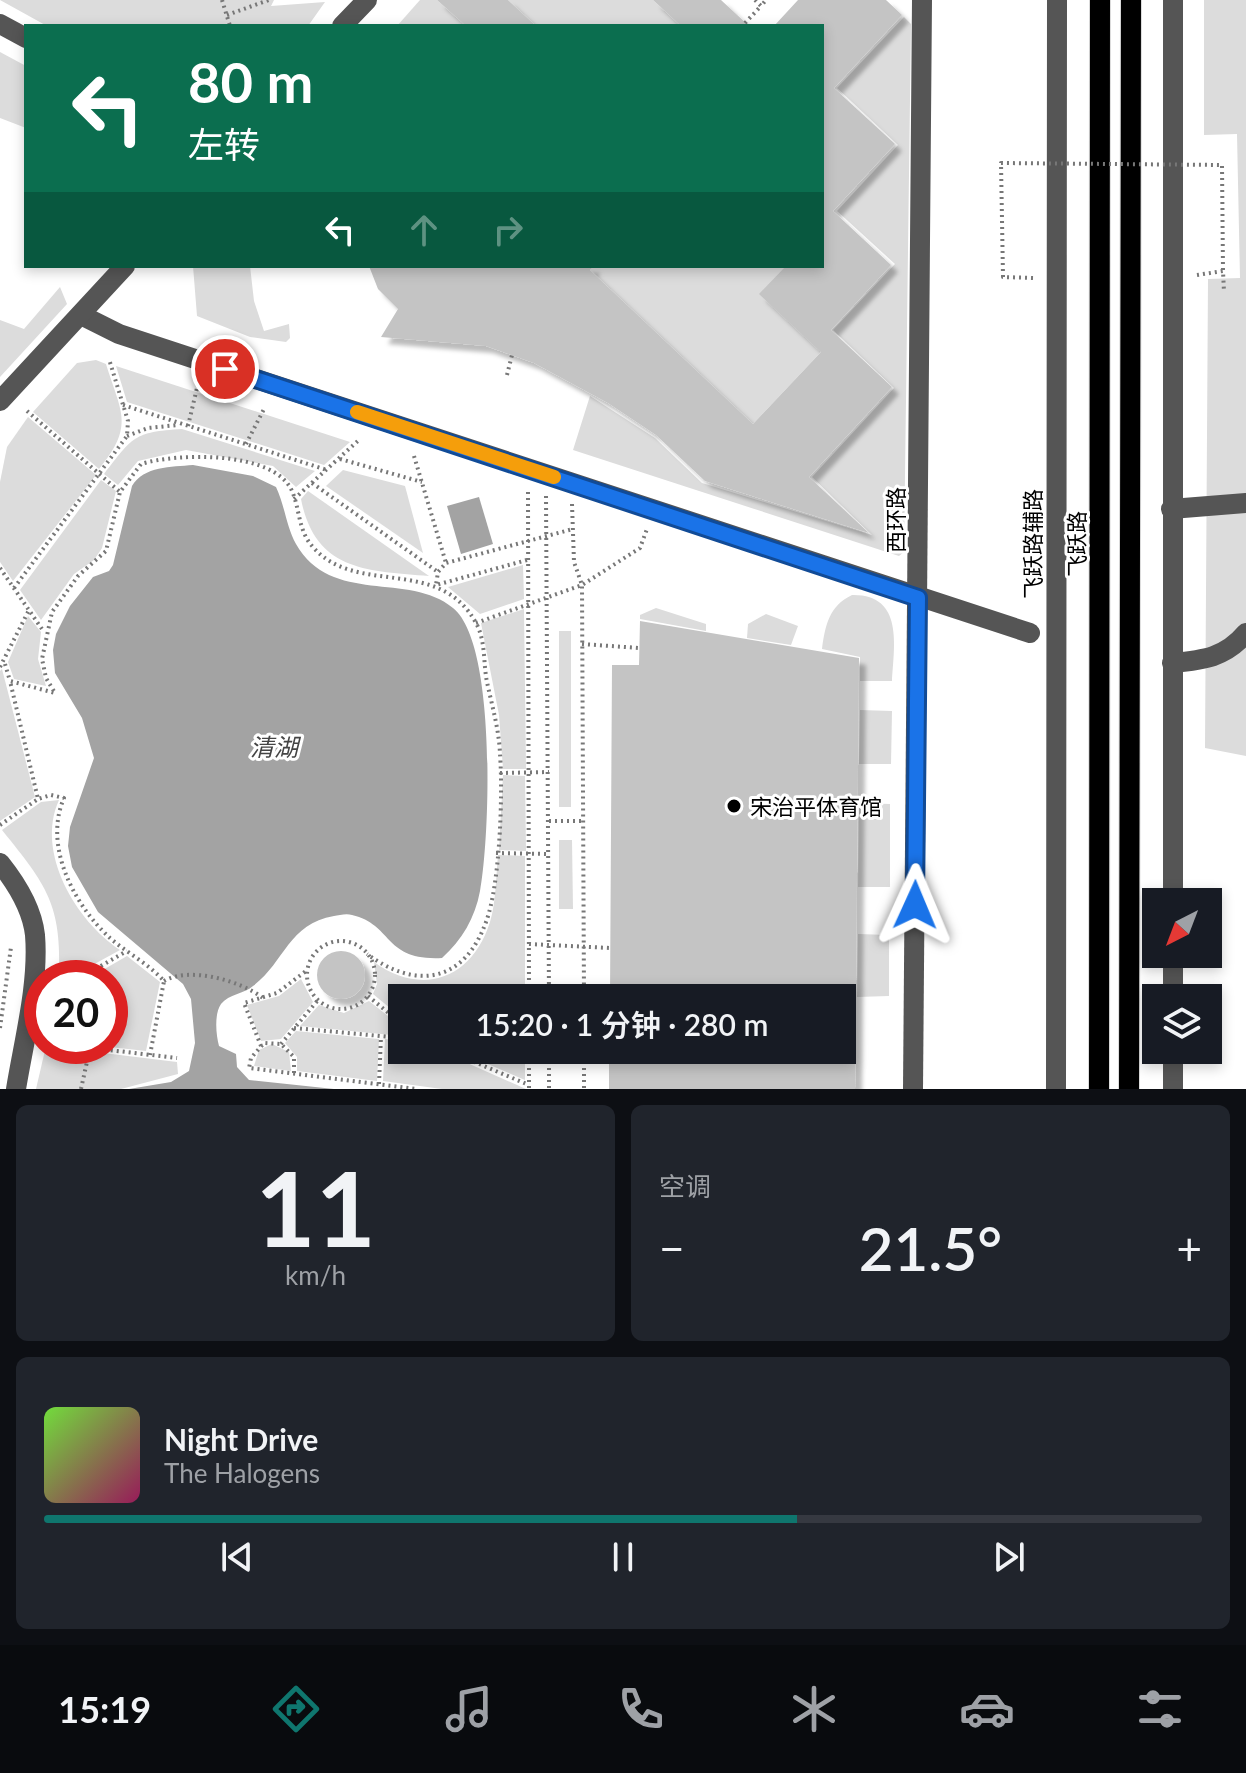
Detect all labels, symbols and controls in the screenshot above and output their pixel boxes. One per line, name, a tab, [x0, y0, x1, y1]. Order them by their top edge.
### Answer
text: 80 m	[188, 48, 313, 115]
icon: left	[56, 56, 160, 160]
text: 左转	[188, 122, 260, 166]
icon: left	[318, 208, 362, 252]
icon: ahead	[402, 208, 446, 252]
icon: right	[486, 208, 530, 252]
pin	[191, 335, 259, 403]
icon: arrive	[203, 347, 247, 391]
street label: 西环路	[882, 487, 909, 553]
street label: 飞跃路辅路	[1019, 489, 1046, 599]
street label: 飞跃路	[1063, 511, 1090, 577]
water label: 清湖	[250, 732, 302, 761]
place label: 宋治平体育馆	[750, 793, 882, 820]
marker: 宋治平体育馆	[725, 797, 743, 815]
position arrow	[873, 863, 957, 947]
north arrow	[1142, 888, 1222, 968]
map controls	[1142, 888, 1222, 1064]
speed limit sign: 20	[24, 960, 128, 1064]
button: layers	[1142, 984, 1222, 1064]
text: 15:20 · 1 分钟 · 280 m	[476, 1006, 768, 1042]
text: 11	[255, 1144, 376, 1269]
text: 空调	[659, 1170, 711, 1202]
text: 21.5°	[859, 1212, 1002, 1284]
text: −	[659, 1222, 685, 1274]
text: +	[1176, 1222, 1202, 1274]
text: km/h	[285, 1259, 346, 1291]
text: Night Drive	[164, 1421, 318, 1457]
text: The Halogens	[164, 1457, 320, 1489]
icon: previous	[215, 1535, 259, 1579]
icon: pause	[601, 1535, 645, 1579]
icon: next	[987, 1535, 1031, 1579]
icon: directions	[268, 1681, 324, 1737]
icon: music	[441, 1681, 497, 1737]
icon: phone	[613, 1681, 669, 1737]
icon: climate	[786, 1681, 842, 1737]
icon: car	[959, 1681, 1015, 1737]
icon: filters	[1132, 1681, 1188, 1737]
text: 15:19	[58, 1687, 151, 1731]

